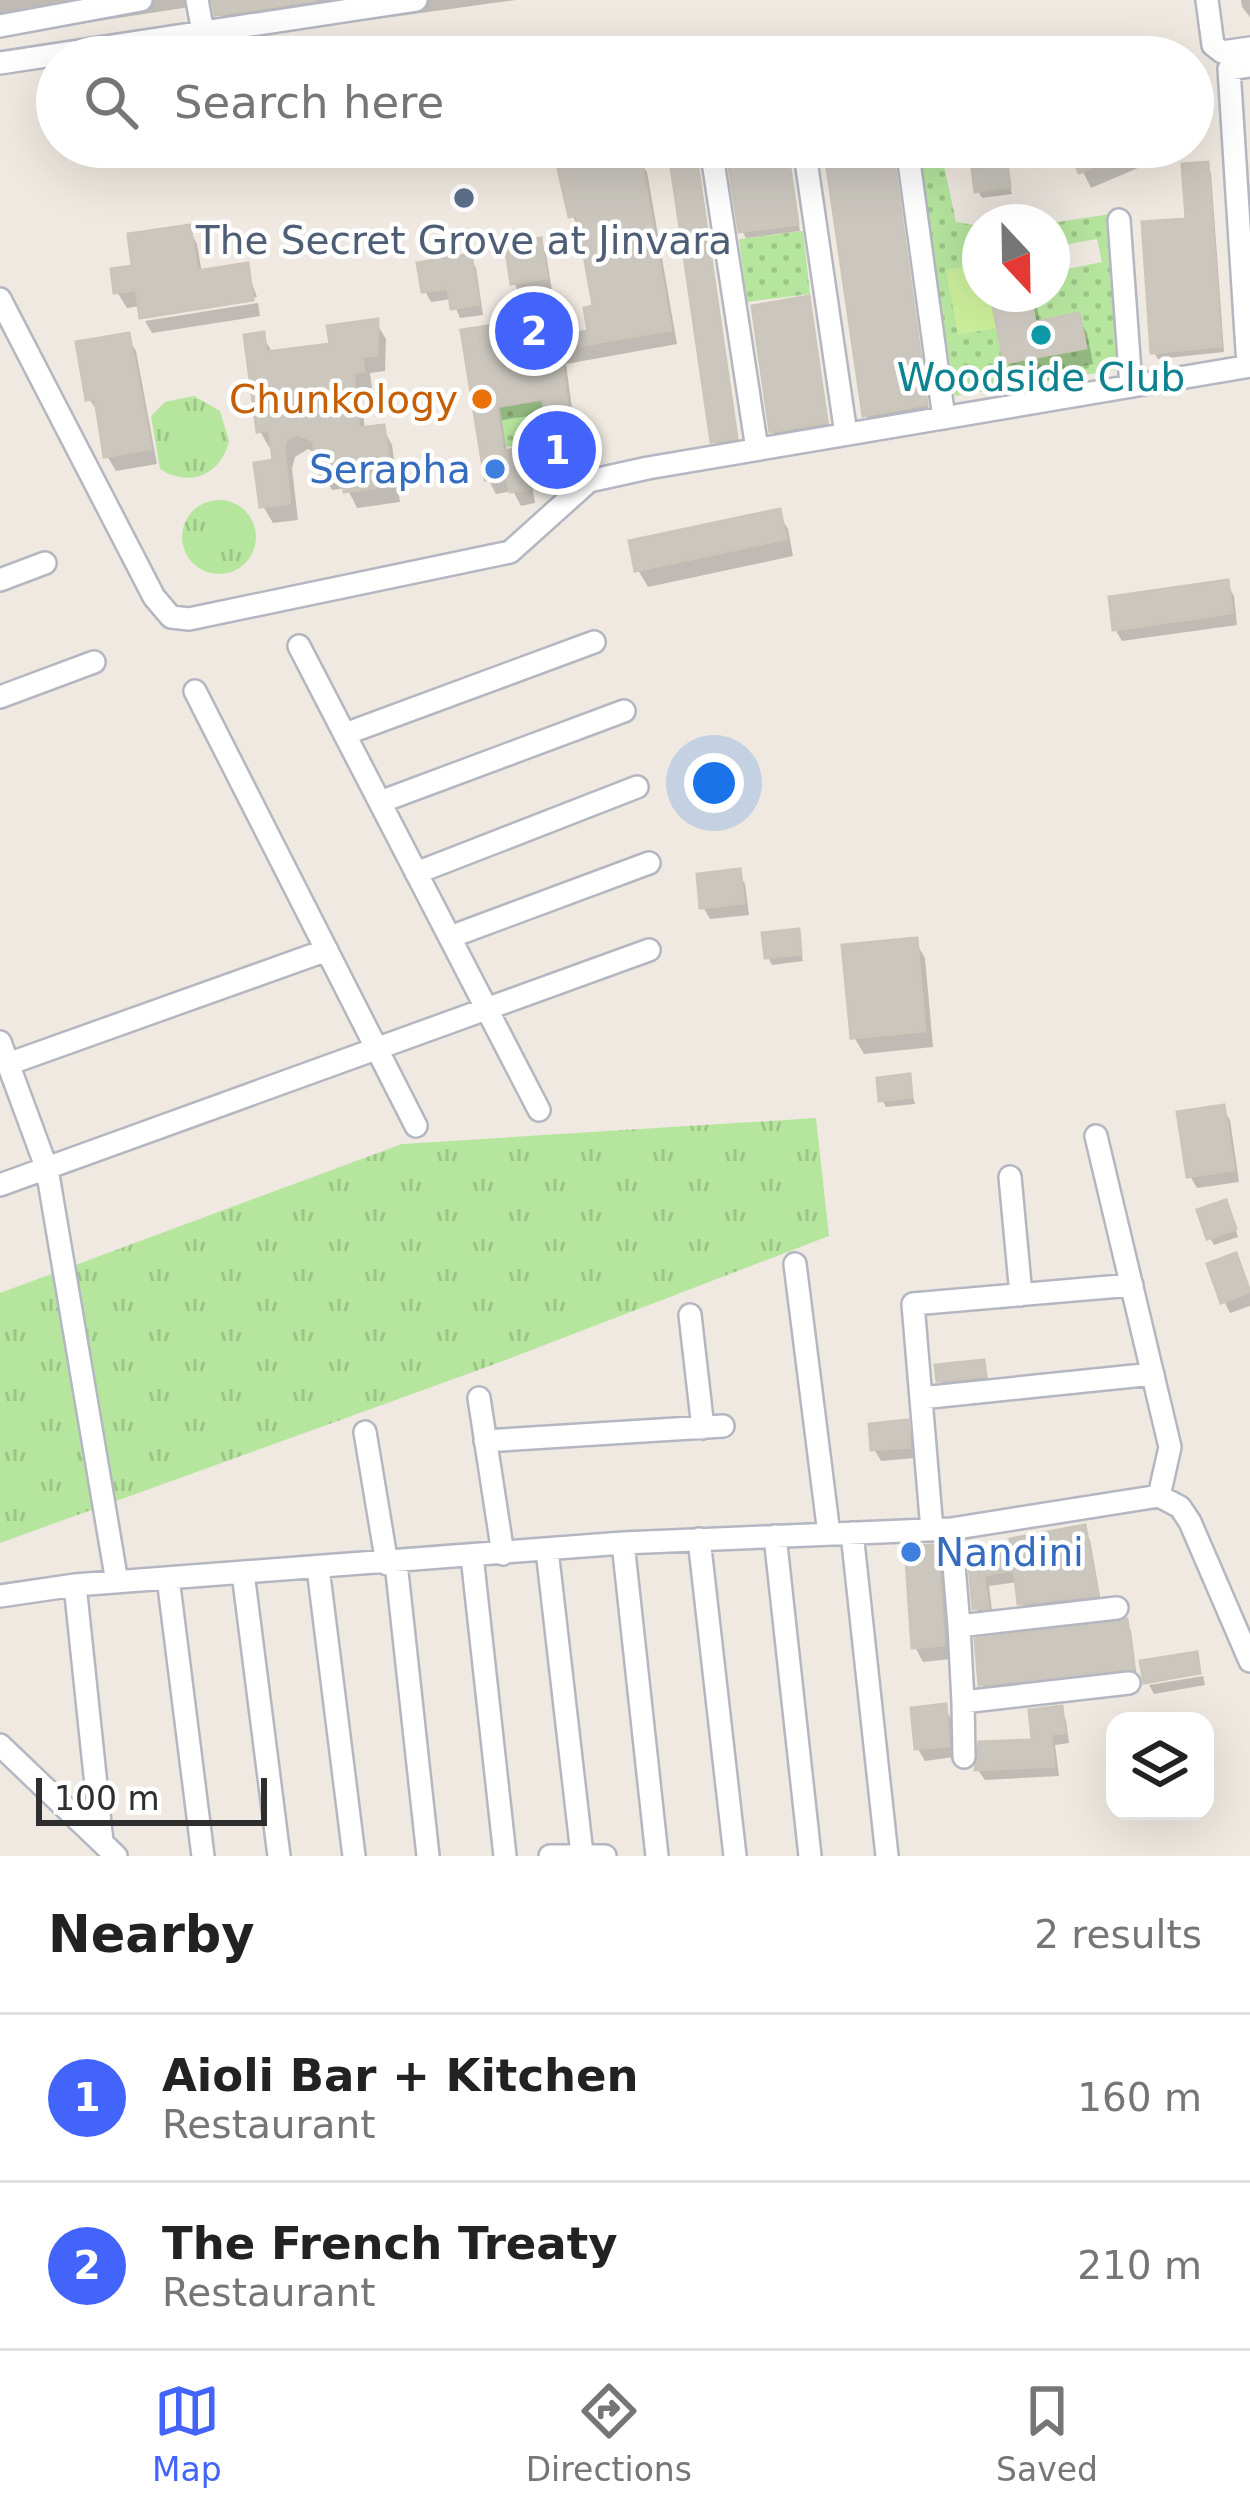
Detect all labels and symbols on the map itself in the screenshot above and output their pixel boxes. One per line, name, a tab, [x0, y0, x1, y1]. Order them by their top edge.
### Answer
marker: The Secret Grove at Jinvara	[451, 185, 477, 211]
north arrow	[962, 204, 1070, 312]
place label: The Secret Grove at Jinvara	[195, 218, 732, 263]
pin: 2	[495, 286, 573, 376]
marker: Woodside Club	[1028, 322, 1054, 348]
place label: Woodside Club	[897, 355, 1185, 400]
place label: Chunkology	[229, 377, 458, 422]
marker: Chunkology	[469, 386, 495, 412]
pin: 1	[518, 405, 596, 495]
place label: Serapha	[309, 447, 471, 492]
marker: Serapha	[482, 456, 508, 482]
your location	[684, 753, 744, 813]
place label: Nandini	[935, 1530, 1084, 1575]
marker: Nandini	[898, 1539, 924, 1565]
scale bar	[36, 1772, 267, 1825]

